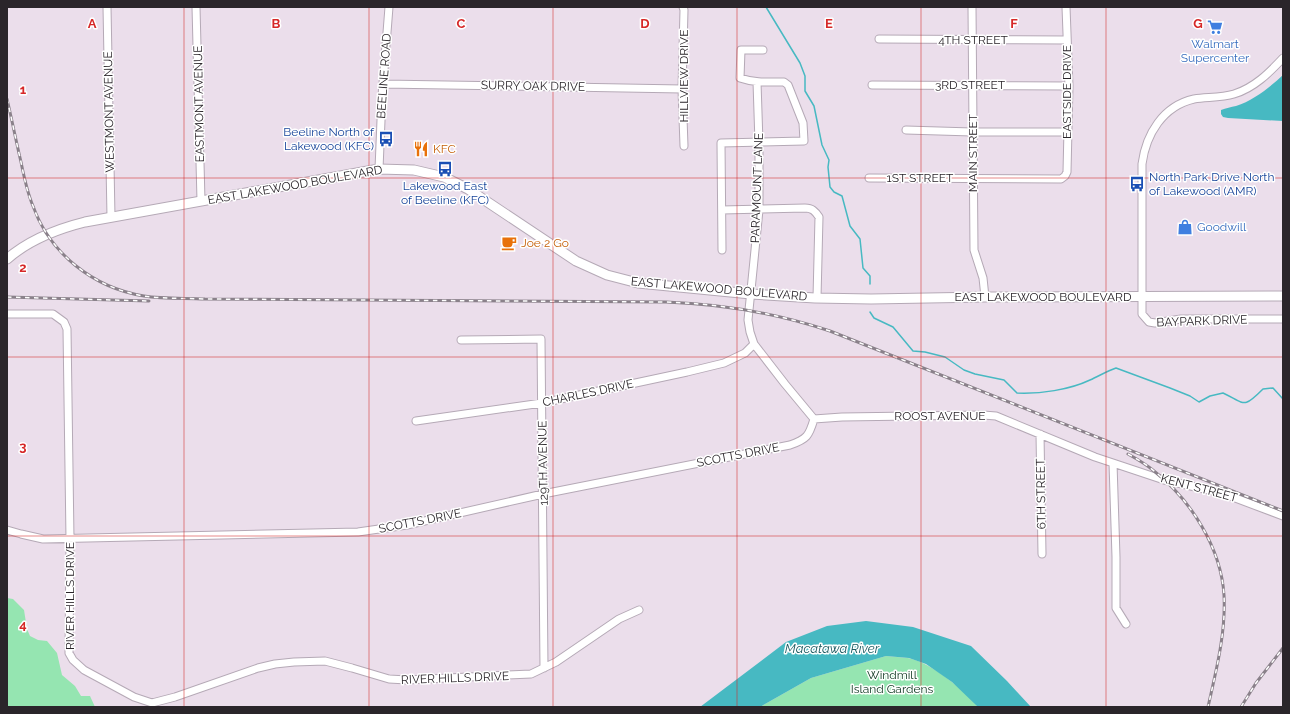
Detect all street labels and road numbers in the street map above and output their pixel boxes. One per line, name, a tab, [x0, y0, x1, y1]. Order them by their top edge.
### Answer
street label: HILLVIEW DRIVE	[677, 29, 691, 123]
street label: BEELINE ROAD	[374, 32, 394, 119]
street label: 4TH STREET	[938, 33, 1008, 47]
street label: EASTMONT AVENUE	[191, 45, 207, 163]
street label: EASTSIDE DRIVE	[1060, 45, 1074, 139]
street label: WESTMONT AVENUE	[101, 51, 117, 173]
street label: SURRY OAK DRIVE	[481, 78, 585, 94]
street label: 3RD STREET	[935, 78, 1006, 92]
street label: MAIN STREET	[966, 113, 980, 192]
street label: PARAMOUNT LANE	[748, 133, 766, 243]
street label: EAST LAKEWOOD BOULEVARD	[207, 163, 384, 207]
street label: 1ST STREET	[887, 171, 954, 185]
street label: EAST LAKEWOOD BOULEVARD	[630, 274, 808, 304]
street label: EAST LAKEWOOD BOULEVARD	[955, 290, 1132, 304]
street label: BAYPARK DRIVE	[1156, 312, 1248, 330]
street label: CHARLES DRIVE	[541, 377, 635, 409]
street label: ROOST AVENUE	[894, 409, 986, 423]
street label: 129TH AVENUE	[535, 420, 551, 506]
street label: SCOTTS DRIVE	[695, 440, 781, 470]
street label: 6TH STREET	[1033, 458, 1049, 530]
street label: KENT STREET	[1159, 471, 1239, 505]
street label: SCOTTS DRIVE	[377, 506, 463, 536]
street label: RIVER HILLS DRIVE	[63, 542, 77, 650]
street label: RIVER HILLS DRIVE	[401, 669, 509, 687]

